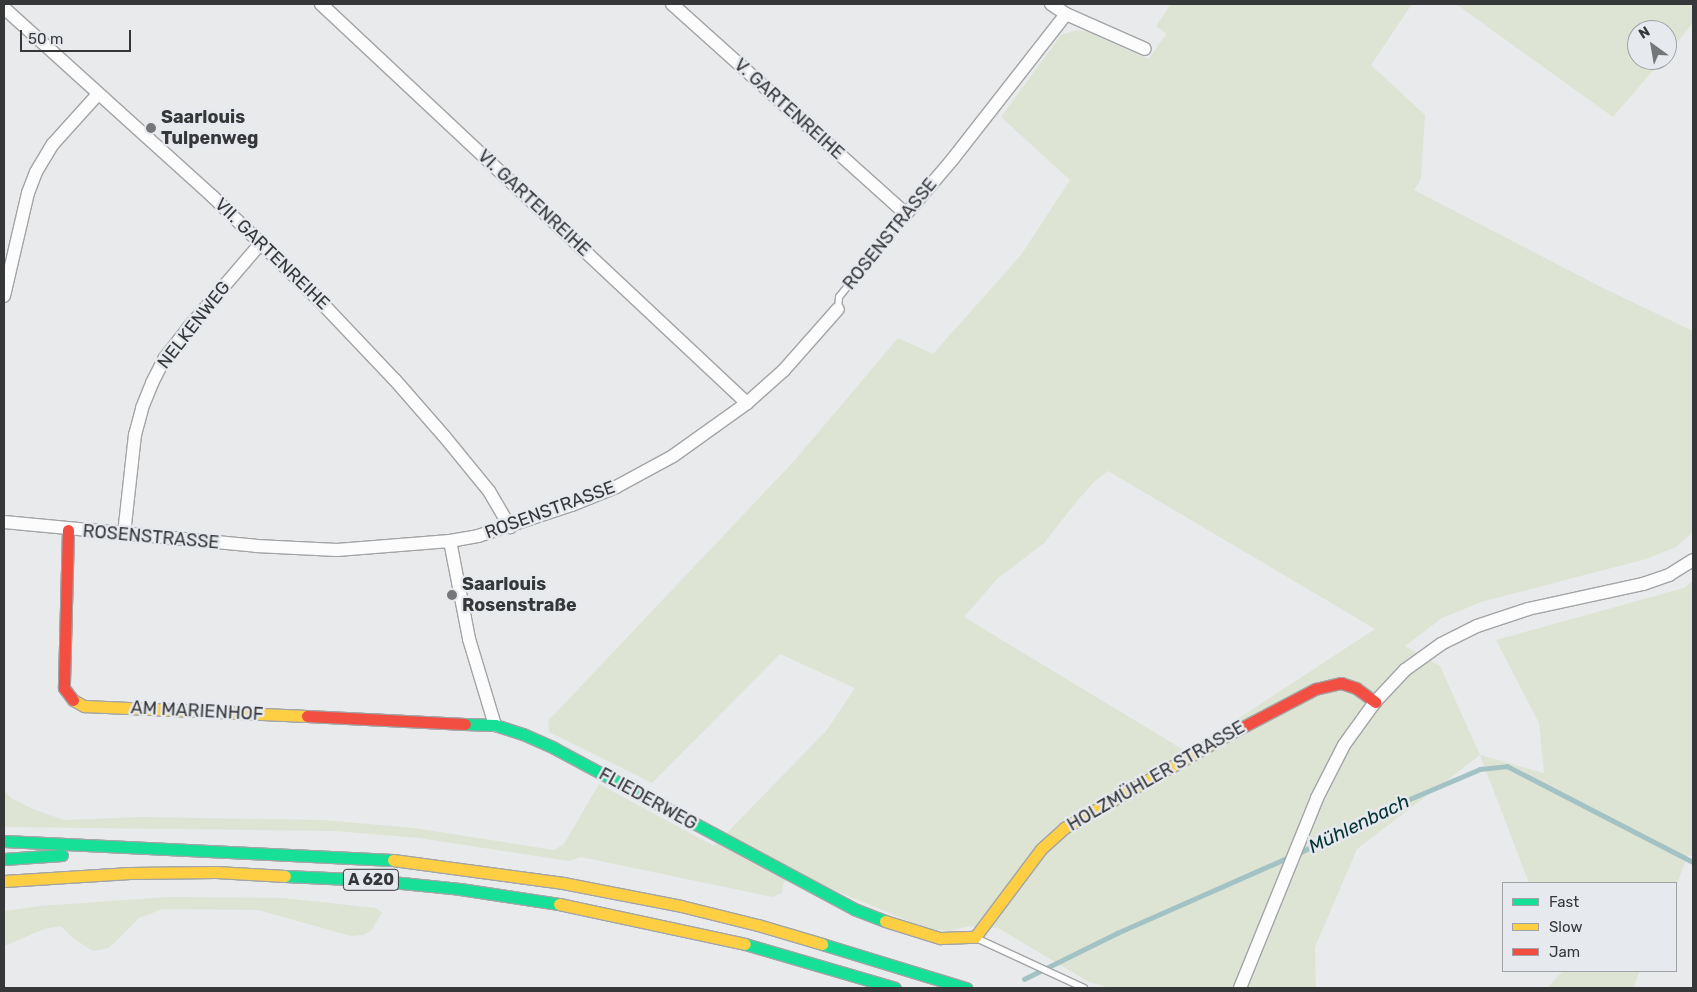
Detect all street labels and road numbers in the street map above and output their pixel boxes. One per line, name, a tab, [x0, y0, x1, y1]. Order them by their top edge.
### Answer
street label: V. GARTENREIHE	[730, 54, 848, 164]
street label: VI. GARTENREIHE	[473, 145, 595, 261]
street label: ROSENSTRASSE	[838, 174, 942, 294]
street label: VII. GARTENREIHE	[210, 194, 334, 314]
street label: NELKENWEG	[153, 277, 235, 373]
street label: ROSENSTRASSE	[482, 476, 618, 544]
street label: ROSENSTRASSE	[82, 520, 220, 554]
street label: AM MARIENHOF	[130, 697, 264, 725]
street label: HOLZMÜHLER STRASSE	[1063, 716, 1249, 836]
street label: FLIEDERWEG	[595, 763, 701, 835]
road number: A 620	[342, 866, 400, 894]

